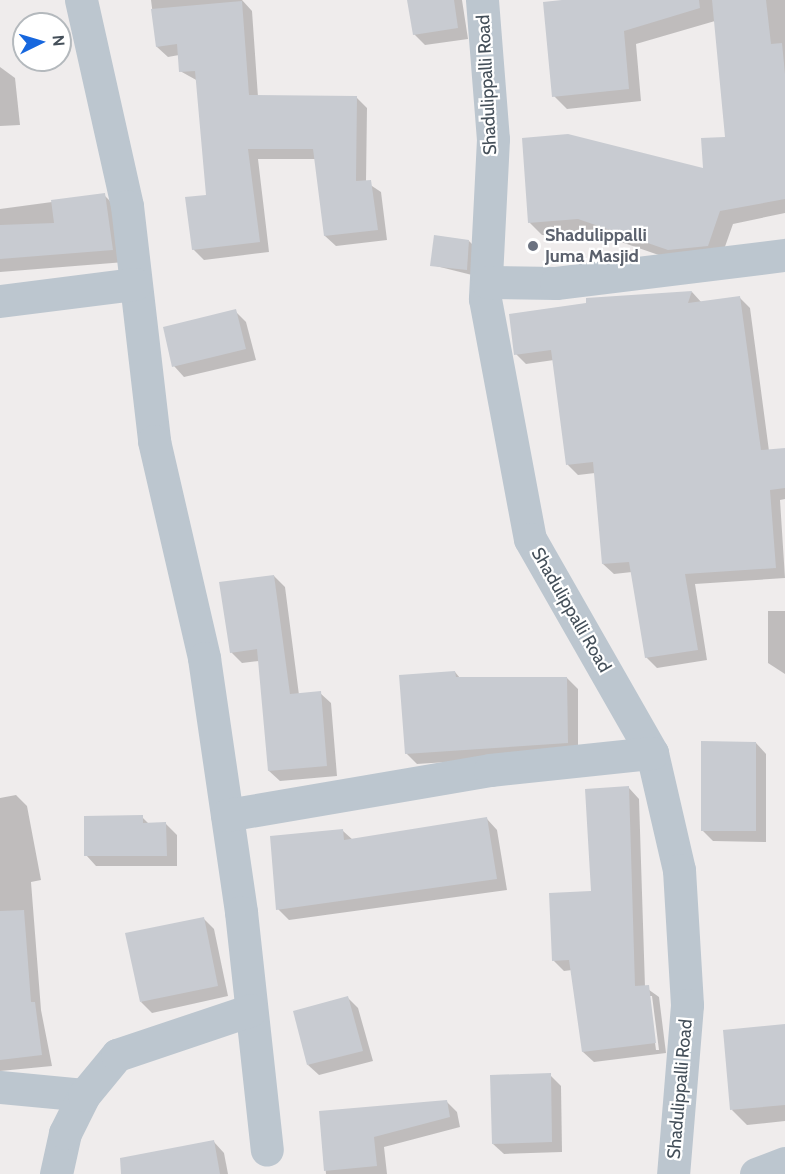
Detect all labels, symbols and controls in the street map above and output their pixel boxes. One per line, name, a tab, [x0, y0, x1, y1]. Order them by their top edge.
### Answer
north arrow	[12, 12, 72, 72]
street label: Shadulippalli Road	[473, 14, 501, 156]
text: N	[48, 34, 68, 47]
place label: Shadulippalli Juma Masjid	[545, 225, 647, 268]
marker: Shadulippalli Juma Masjid	[526, 239, 540, 253]
street label: Shadulippalli Road	[527, 544, 615, 676]
street label: Shadulippalli Road	[663, 1018, 697, 1160]

